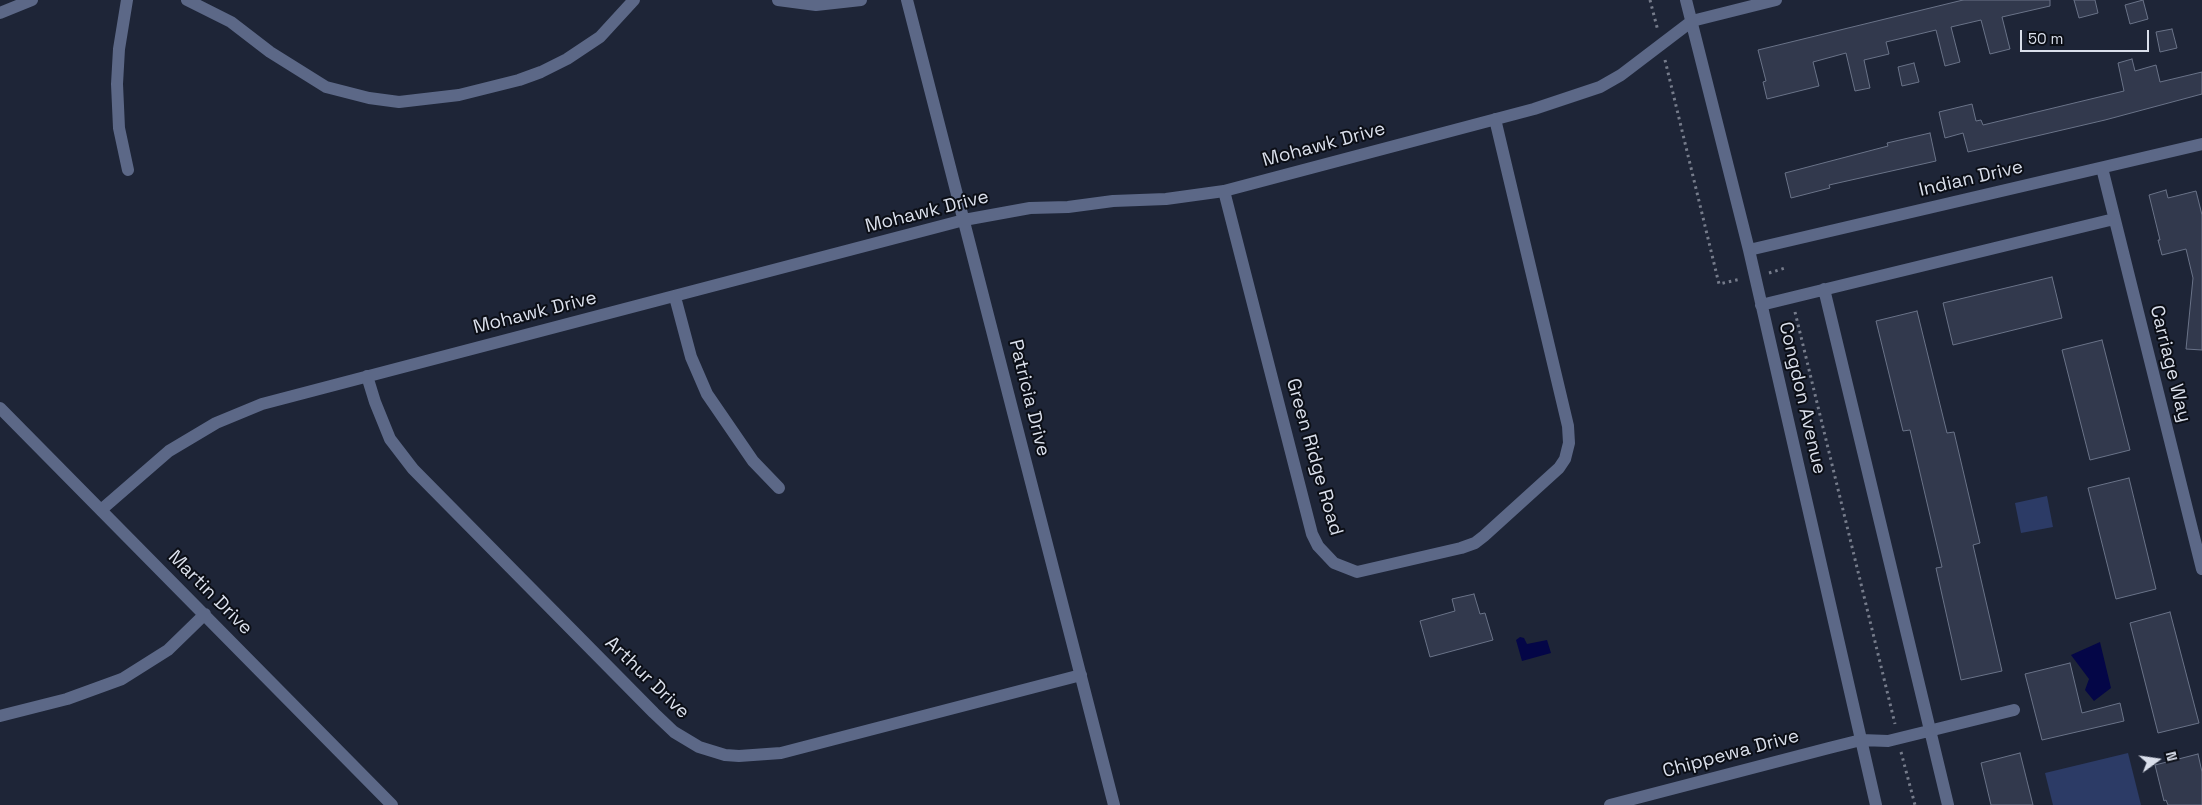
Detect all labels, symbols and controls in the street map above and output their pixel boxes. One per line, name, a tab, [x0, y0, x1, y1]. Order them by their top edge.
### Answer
scale bar	[2022, 20, 2151, 52]
text: 50 m	[2028, 29, 2063, 48]
street label: Mohawk Drive	[1260, 118, 1388, 172]
street label: Indian Drive	[1917, 156, 2025, 202]
street label: Mohawk Drive	[863, 186, 991, 238]
street label: Mohawk Drive	[471, 287, 599, 339]
street label: Carriage Way	[2144, 303, 2196, 425]
street label: Congdon Avenue	[1773, 320, 1831, 476]
street label: Patricia Drive	[1003, 337, 1055, 459]
street label: Green Ridge Road	[1281, 376, 1347, 538]
street label: Martin Drive	[163, 546, 257, 640]
street label: Arthur Drive	[600, 632, 694, 724]
street label: Chippewa Drive	[1660, 725, 1802, 783]
north arrow	[2132, 735, 2182, 785]
text: N	[2162, 750, 2181, 763]

